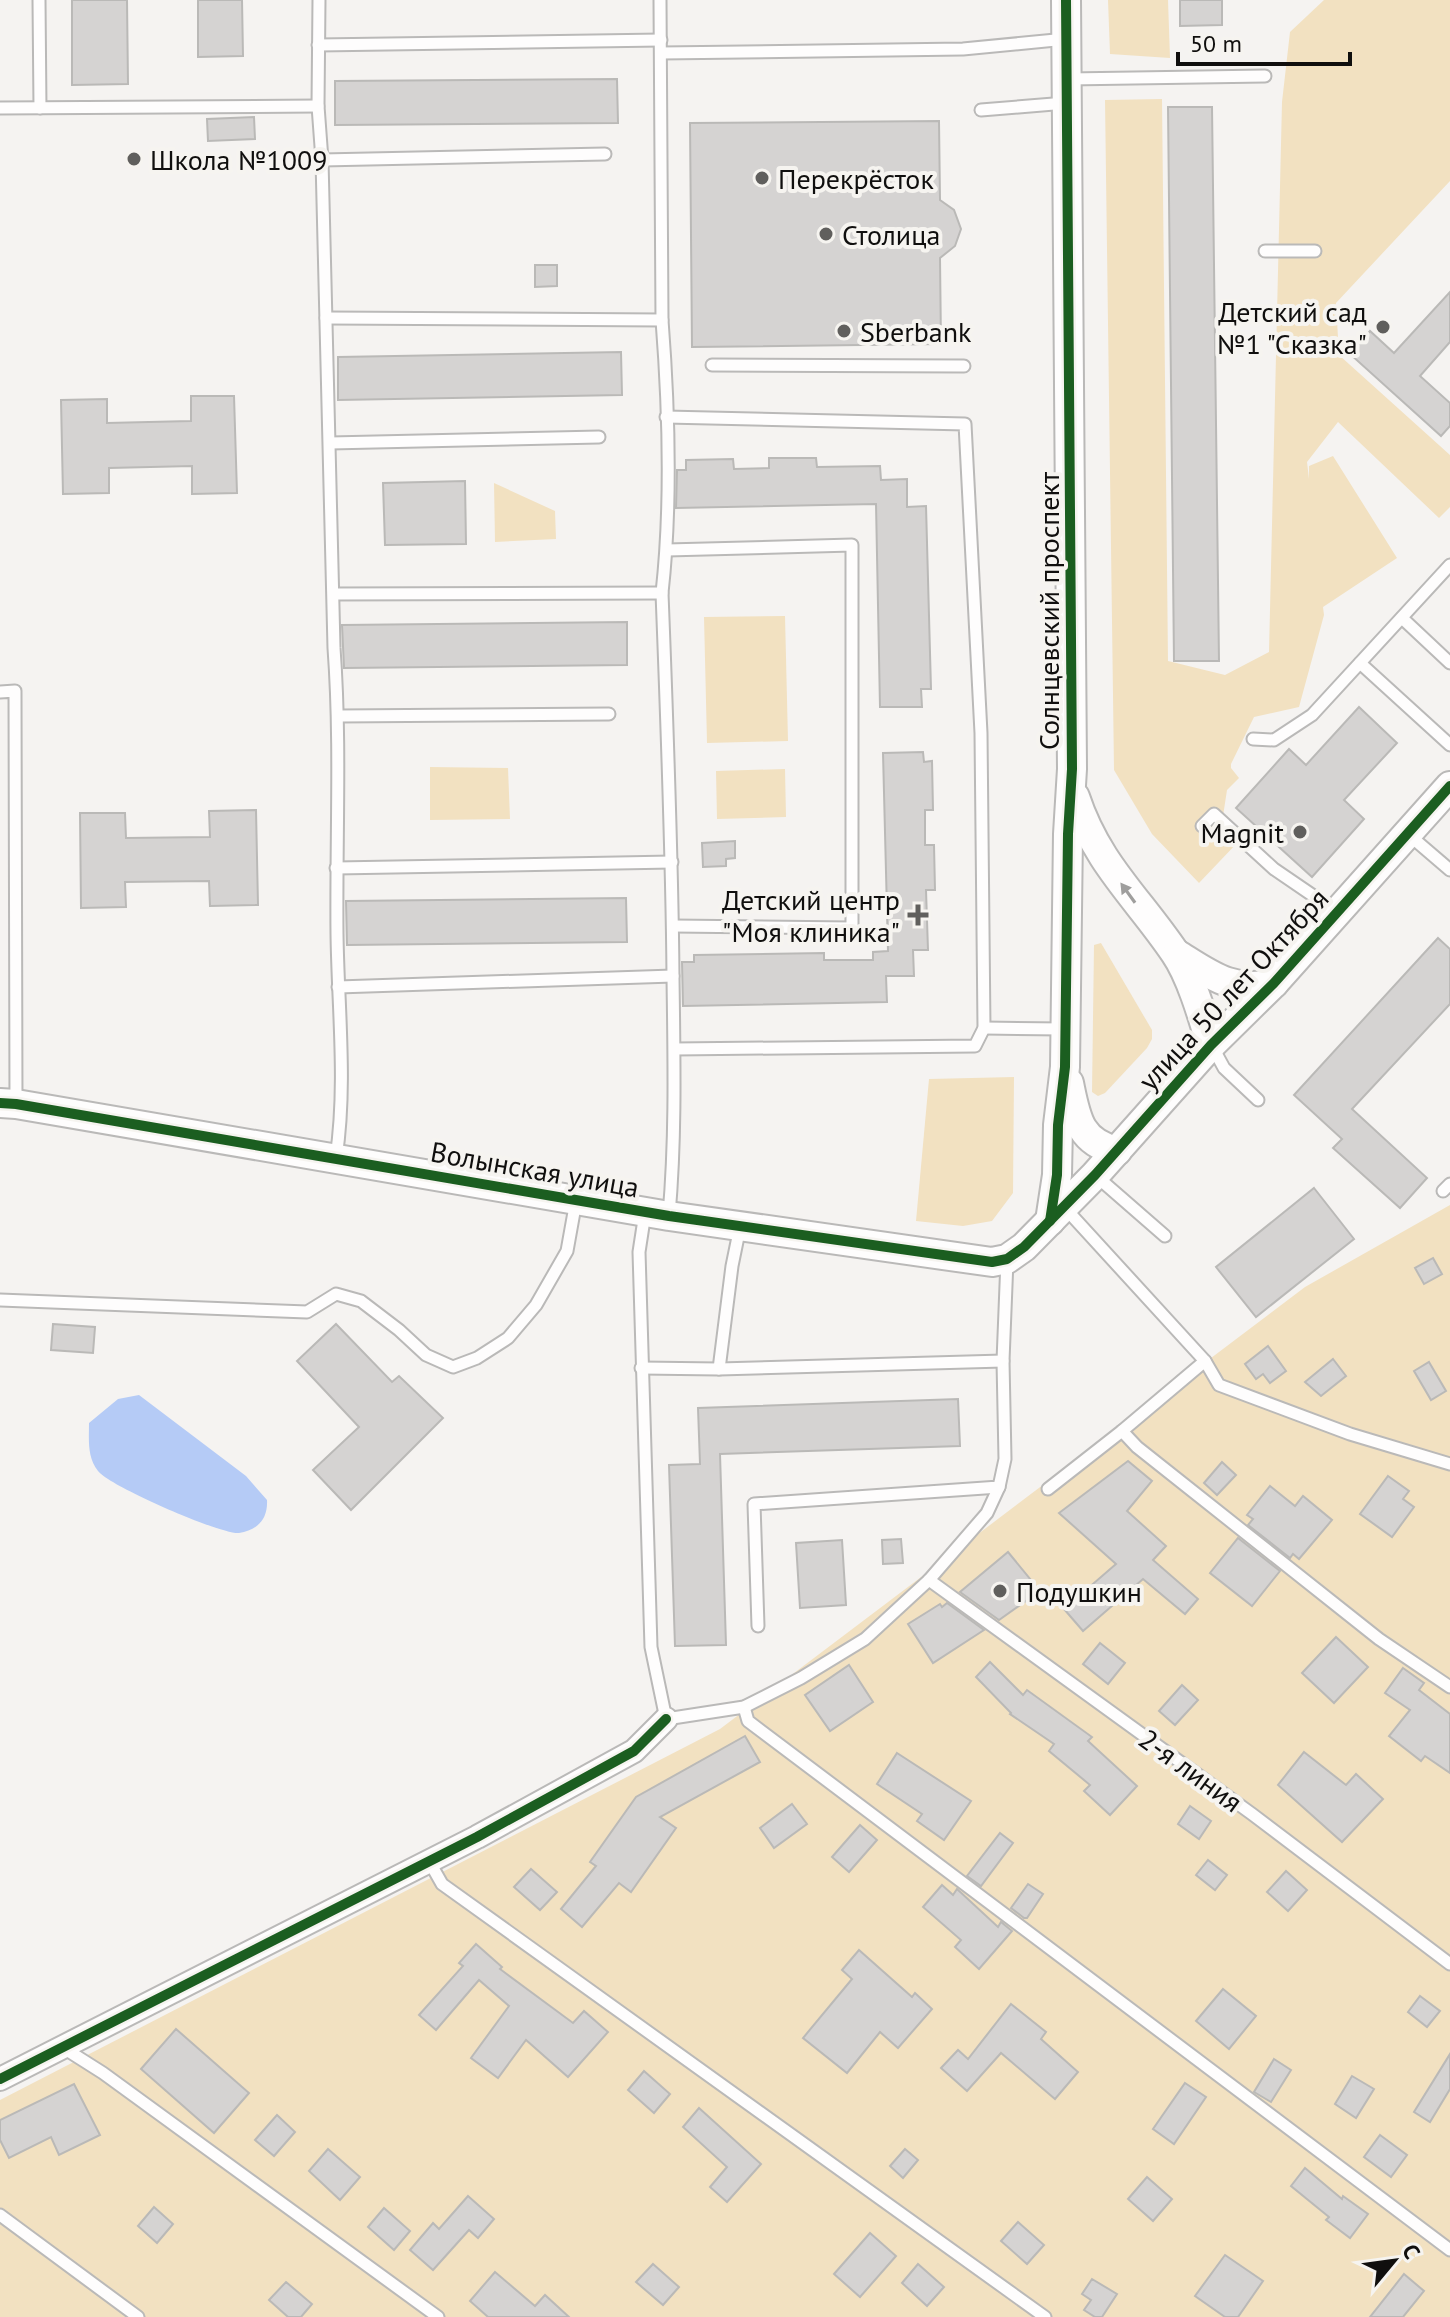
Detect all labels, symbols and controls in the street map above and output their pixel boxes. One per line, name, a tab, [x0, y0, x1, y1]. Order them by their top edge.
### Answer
scale bar	[1178, 16, 1350, 66]
text: 50 m	[1190, 28, 1242, 59]
place label: Школа №1009	[150, 141, 328, 178]
marker: Школа №1009	[125, 150, 143, 168]
place label: Перекрёсток	[778, 160, 934, 197]
marker: Перекрёсток	[753, 169, 771, 187]
place label: Столица	[842, 216, 940, 253]
marker: Столица	[817, 225, 835, 243]
place label: Детский сад №1 "Сказка"	[1217, 293, 1367, 362]
place label: Sberbank	[860, 313, 972, 350]
marker: Детский сад №1 "Сказка"	[1374, 318, 1392, 336]
marker: Sberbank	[835, 322, 853, 340]
street label: Солнцевский проспект	[1030, 471, 1067, 750]
place label: Magnit	[1201, 814, 1285, 851]
marker: Magnit	[1291, 823, 1309, 841]
street label: улица 50 лет Октября	[1130, 880, 1336, 1098]
place label: Детский центр "Моя клиника"	[722, 881, 900, 950]
one-way arrow	[1121, 883, 1137, 903]
marker: Детский центр "Моя клиника"	[907, 904, 929, 926]
street label: Волынская улица	[428, 1132, 642, 1206]
place label: Подушкин	[1016, 1573, 1142, 1610]
marker: Подушкин	[991, 1582, 1009, 1600]
street label: 2-я линия	[1132, 1720, 1250, 1820]
north arrow	[1354, 2221, 1434, 2301]
text: С	[1396, 2239, 1427, 2263]

